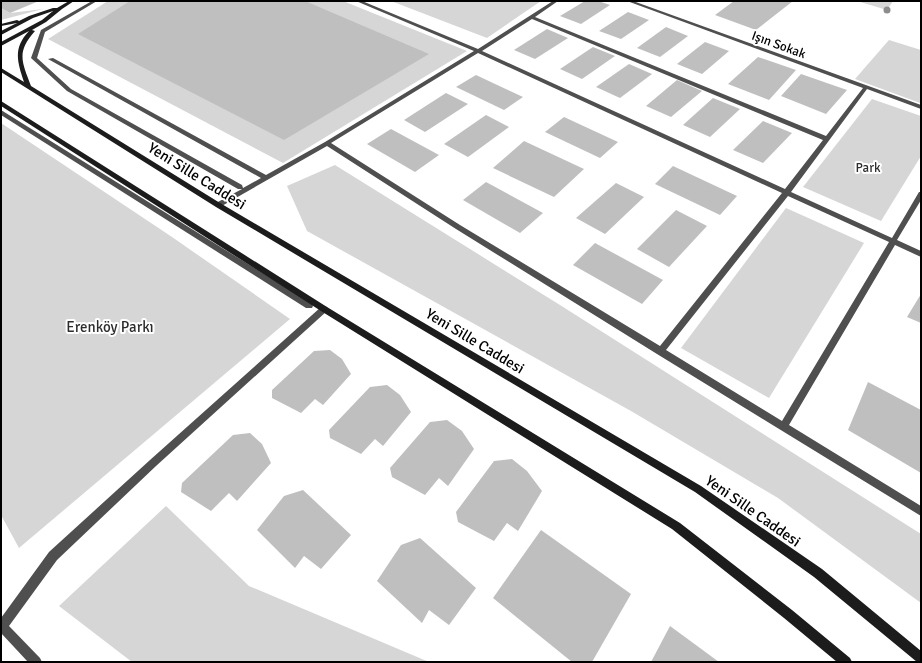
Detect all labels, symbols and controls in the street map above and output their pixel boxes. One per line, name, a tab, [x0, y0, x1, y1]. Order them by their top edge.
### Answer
street label: Işın Sokak	[749, 28, 808, 62]
street label: Yeni Sille Caddesi	[145, 139, 249, 213]
park label: Park	[856, 160, 881, 176]
street label: Yeni Sille Caddesi	[422, 304, 528, 378]
park label: Erenköy Parkı	[66, 318, 154, 336]
street label: Yeni Sille Caddesi	[702, 472, 804, 550]

